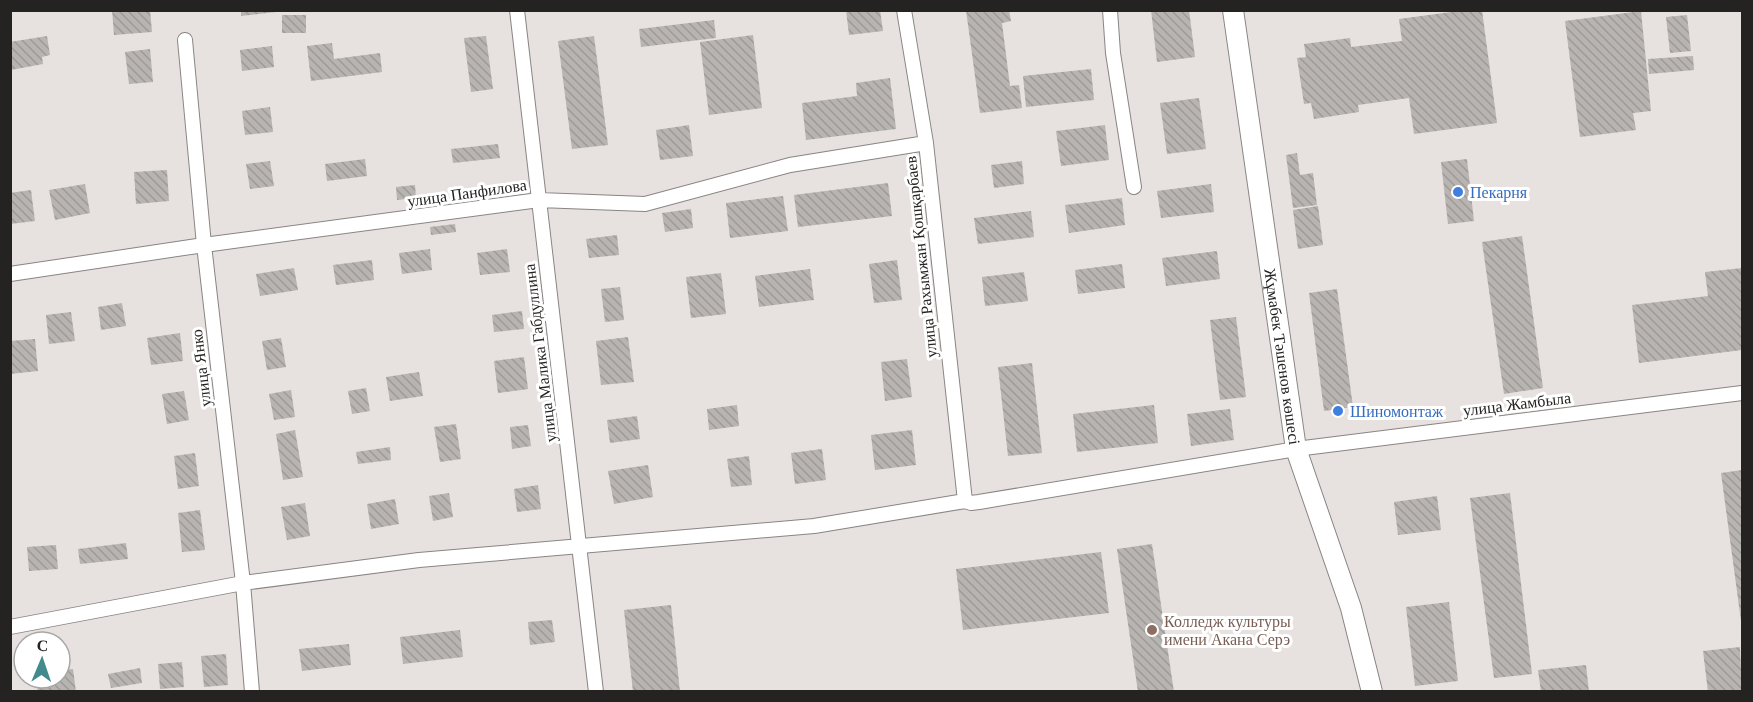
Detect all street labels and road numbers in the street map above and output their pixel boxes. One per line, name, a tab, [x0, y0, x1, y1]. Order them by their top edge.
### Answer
street label: улица Рахымжан Қошқарбаев	[902, 155, 941, 359]
street label: улица Панфилова	[406, 176, 528, 211]
street label: улица Малика Габдуллина	[521, 263, 560, 443]
street label: Жұмабек Тәшенов көшесі	[1262, 267, 1304, 446]
street label: улица Янко	[188, 328, 215, 408]
street label: улица Жамбыла	[1462, 389, 1572, 420]

